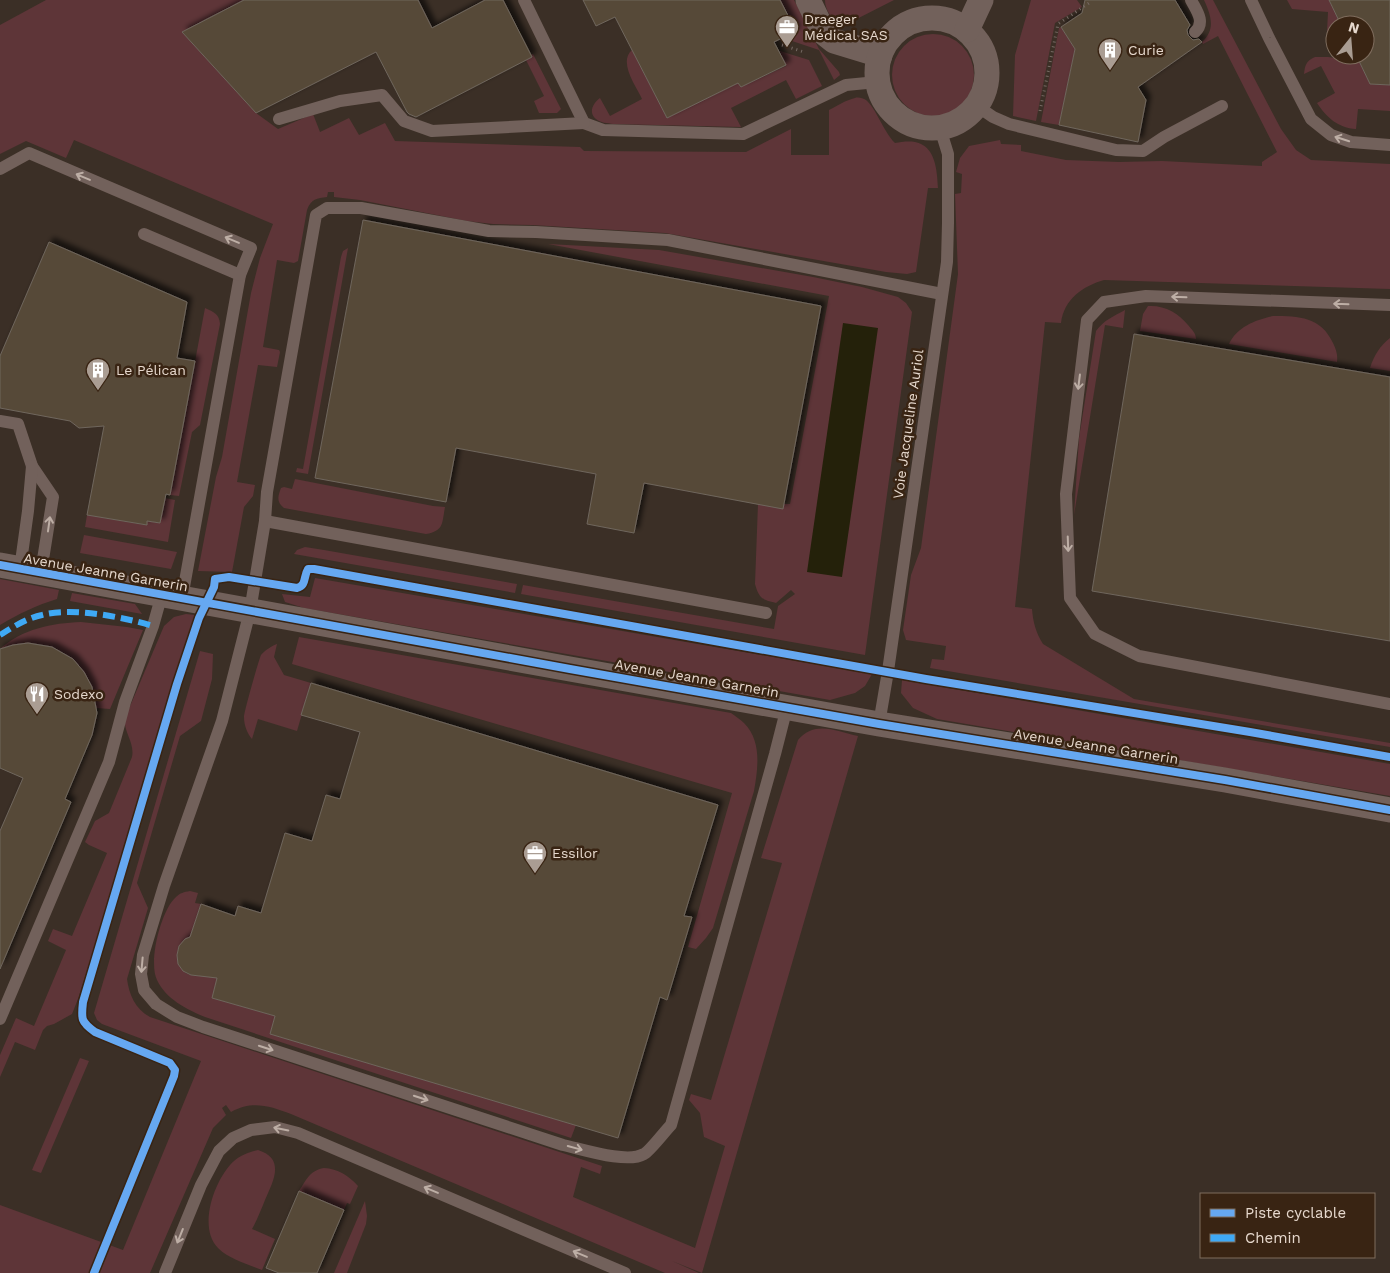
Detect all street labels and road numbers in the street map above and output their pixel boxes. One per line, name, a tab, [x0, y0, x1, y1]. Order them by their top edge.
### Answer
street label: Voie Jacqueline Auriol	[890, 347, 927, 500]
street label: Avenue Jeanne Garnerin	[23, 550, 189, 594]
street label: Avenue Jeanne Garnerin	[614, 656, 780, 700]
street label: Avenue Jeanne Garnerin	[1012, 725, 1180, 767]

